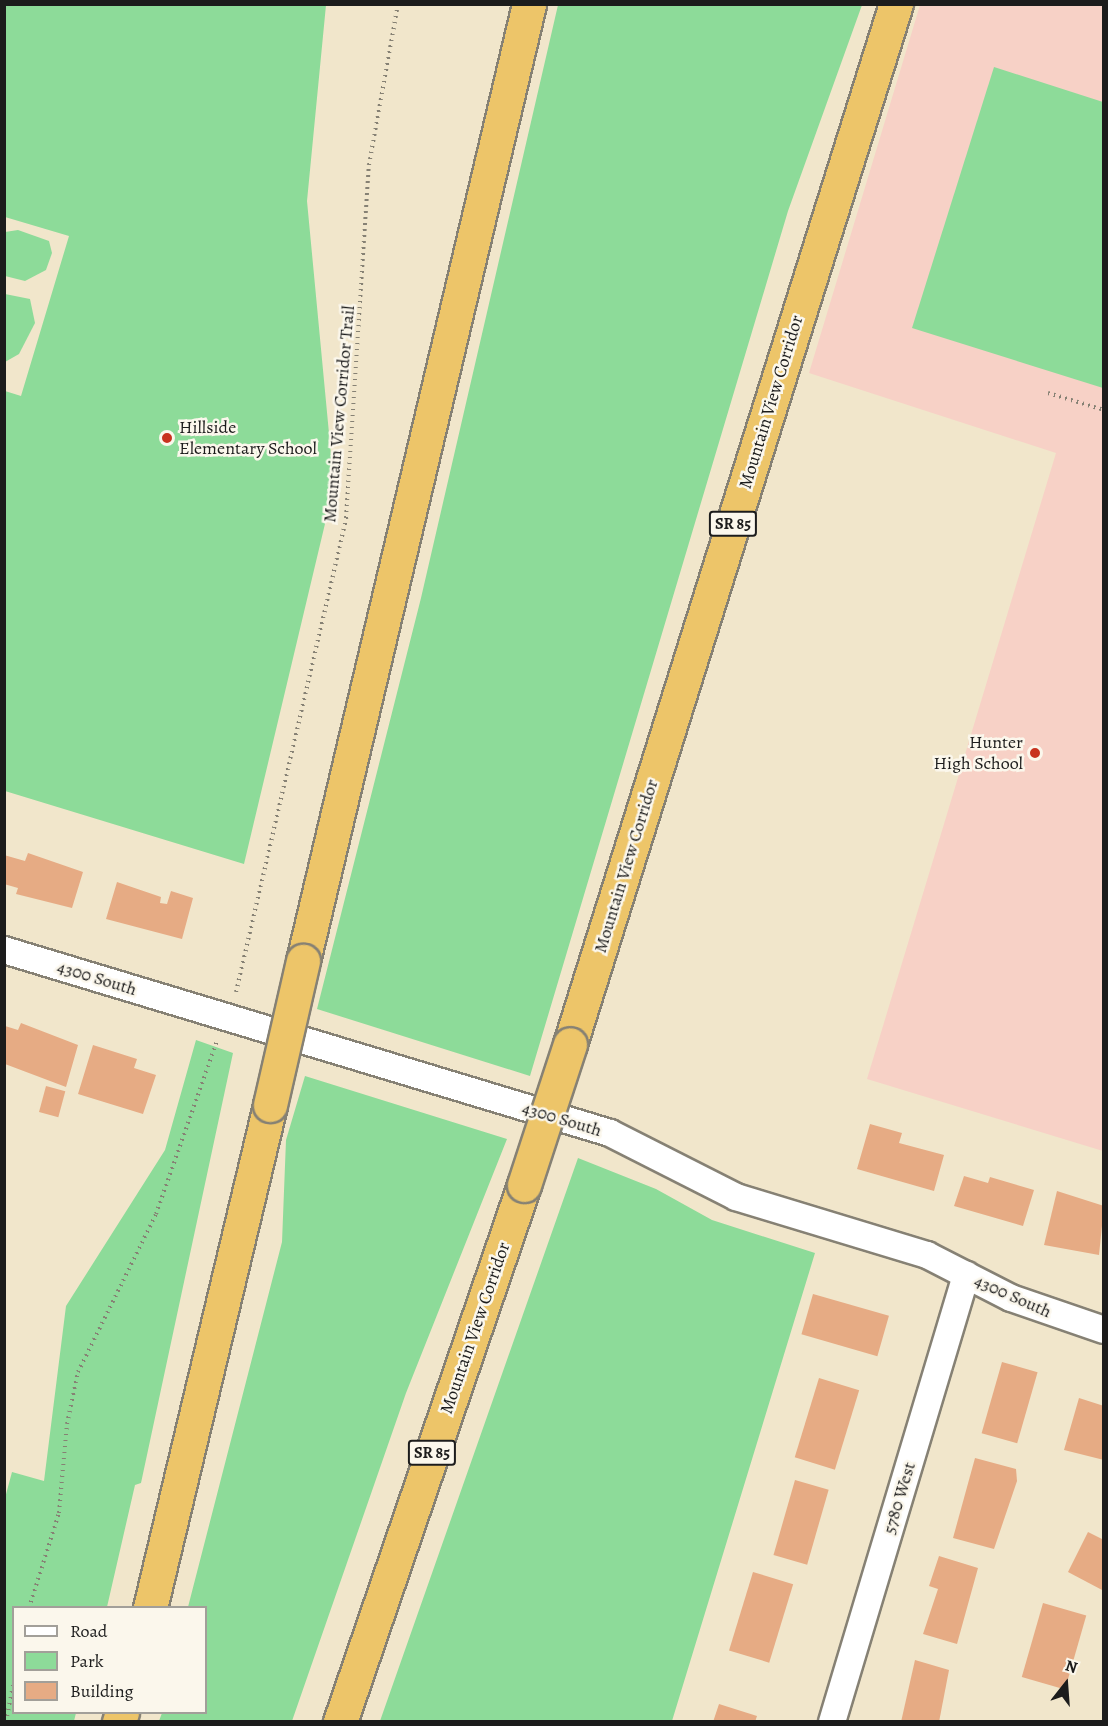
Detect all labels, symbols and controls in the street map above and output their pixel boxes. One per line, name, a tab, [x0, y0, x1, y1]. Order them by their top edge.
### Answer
street label: Mountain View Corridor Trail	[319, 305, 359, 523]
street label: Mountain View Corridor	[734, 313, 808, 491]
place label: Hillside Elementary School	[179, 417, 317, 460]
marker: Hillside Elementary School	[160, 431, 174, 445]
road number: SR 85	[708, 511, 758, 537]
place label: Hunter High School	[934, 732, 1023, 774]
marker: Hunter High School	[1028, 746, 1042, 760]
street label: Mountain View Corridor	[589, 777, 663, 955]
street label: 4300 South	[55, 956, 139, 1000]
street label: 4300 South	[520, 1097, 604, 1141]
street label: Mountain View Corridor	[435, 1239, 515, 1417]
street label: 4300 South	[971, 1269, 1055, 1323]
road number: SR 85	[406, 1440, 458, 1466]
street label: 5780 West	[878, 1460, 920, 1536]
legend	[12, 1606, 207, 1714]
text: Road	[70, 1619, 107, 1643]
text: Park	[70, 1649, 104, 1673]
north arrow	[1036, 1654, 1096, 1714]
text: N	[1062, 1655, 1080, 1679]
text: Building	[70, 1679, 134, 1703]

